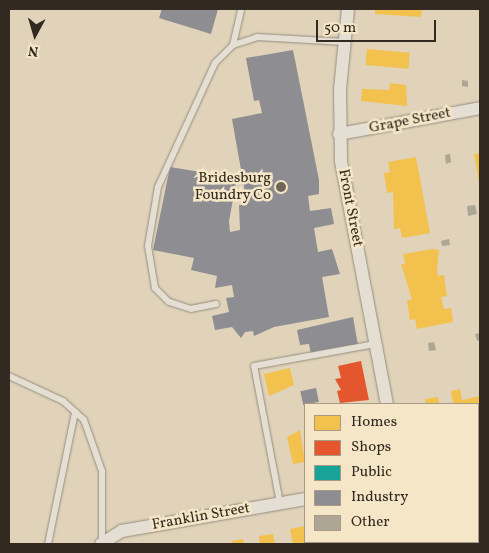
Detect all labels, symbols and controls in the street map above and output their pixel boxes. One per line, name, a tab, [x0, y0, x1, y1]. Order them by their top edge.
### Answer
north arrow	[10, 10, 60, 60]
scale bar	[319, 10, 439, 42]
text: 50 m	[324, 18, 356, 39]
text: N	[27, 40, 39, 60]
street label: Grape Street	[368, 104, 452, 138]
street label: Front Street	[334, 168, 366, 248]
place label: Bridesburg Foundry Co	[194, 169, 271, 204]
marker: Bridesburg Foundry Co	[275, 181, 287, 193]
legend	[304, 403, 479, 543]
text: Homes	[351, 412, 397, 433]
text: Shops	[351, 437, 391, 458]
text: Public	[351, 462, 392, 483]
text: Industry	[351, 487, 408, 508]
street label: Franklin Street	[151, 500, 251, 534]
text: Other	[351, 512, 390, 533]

